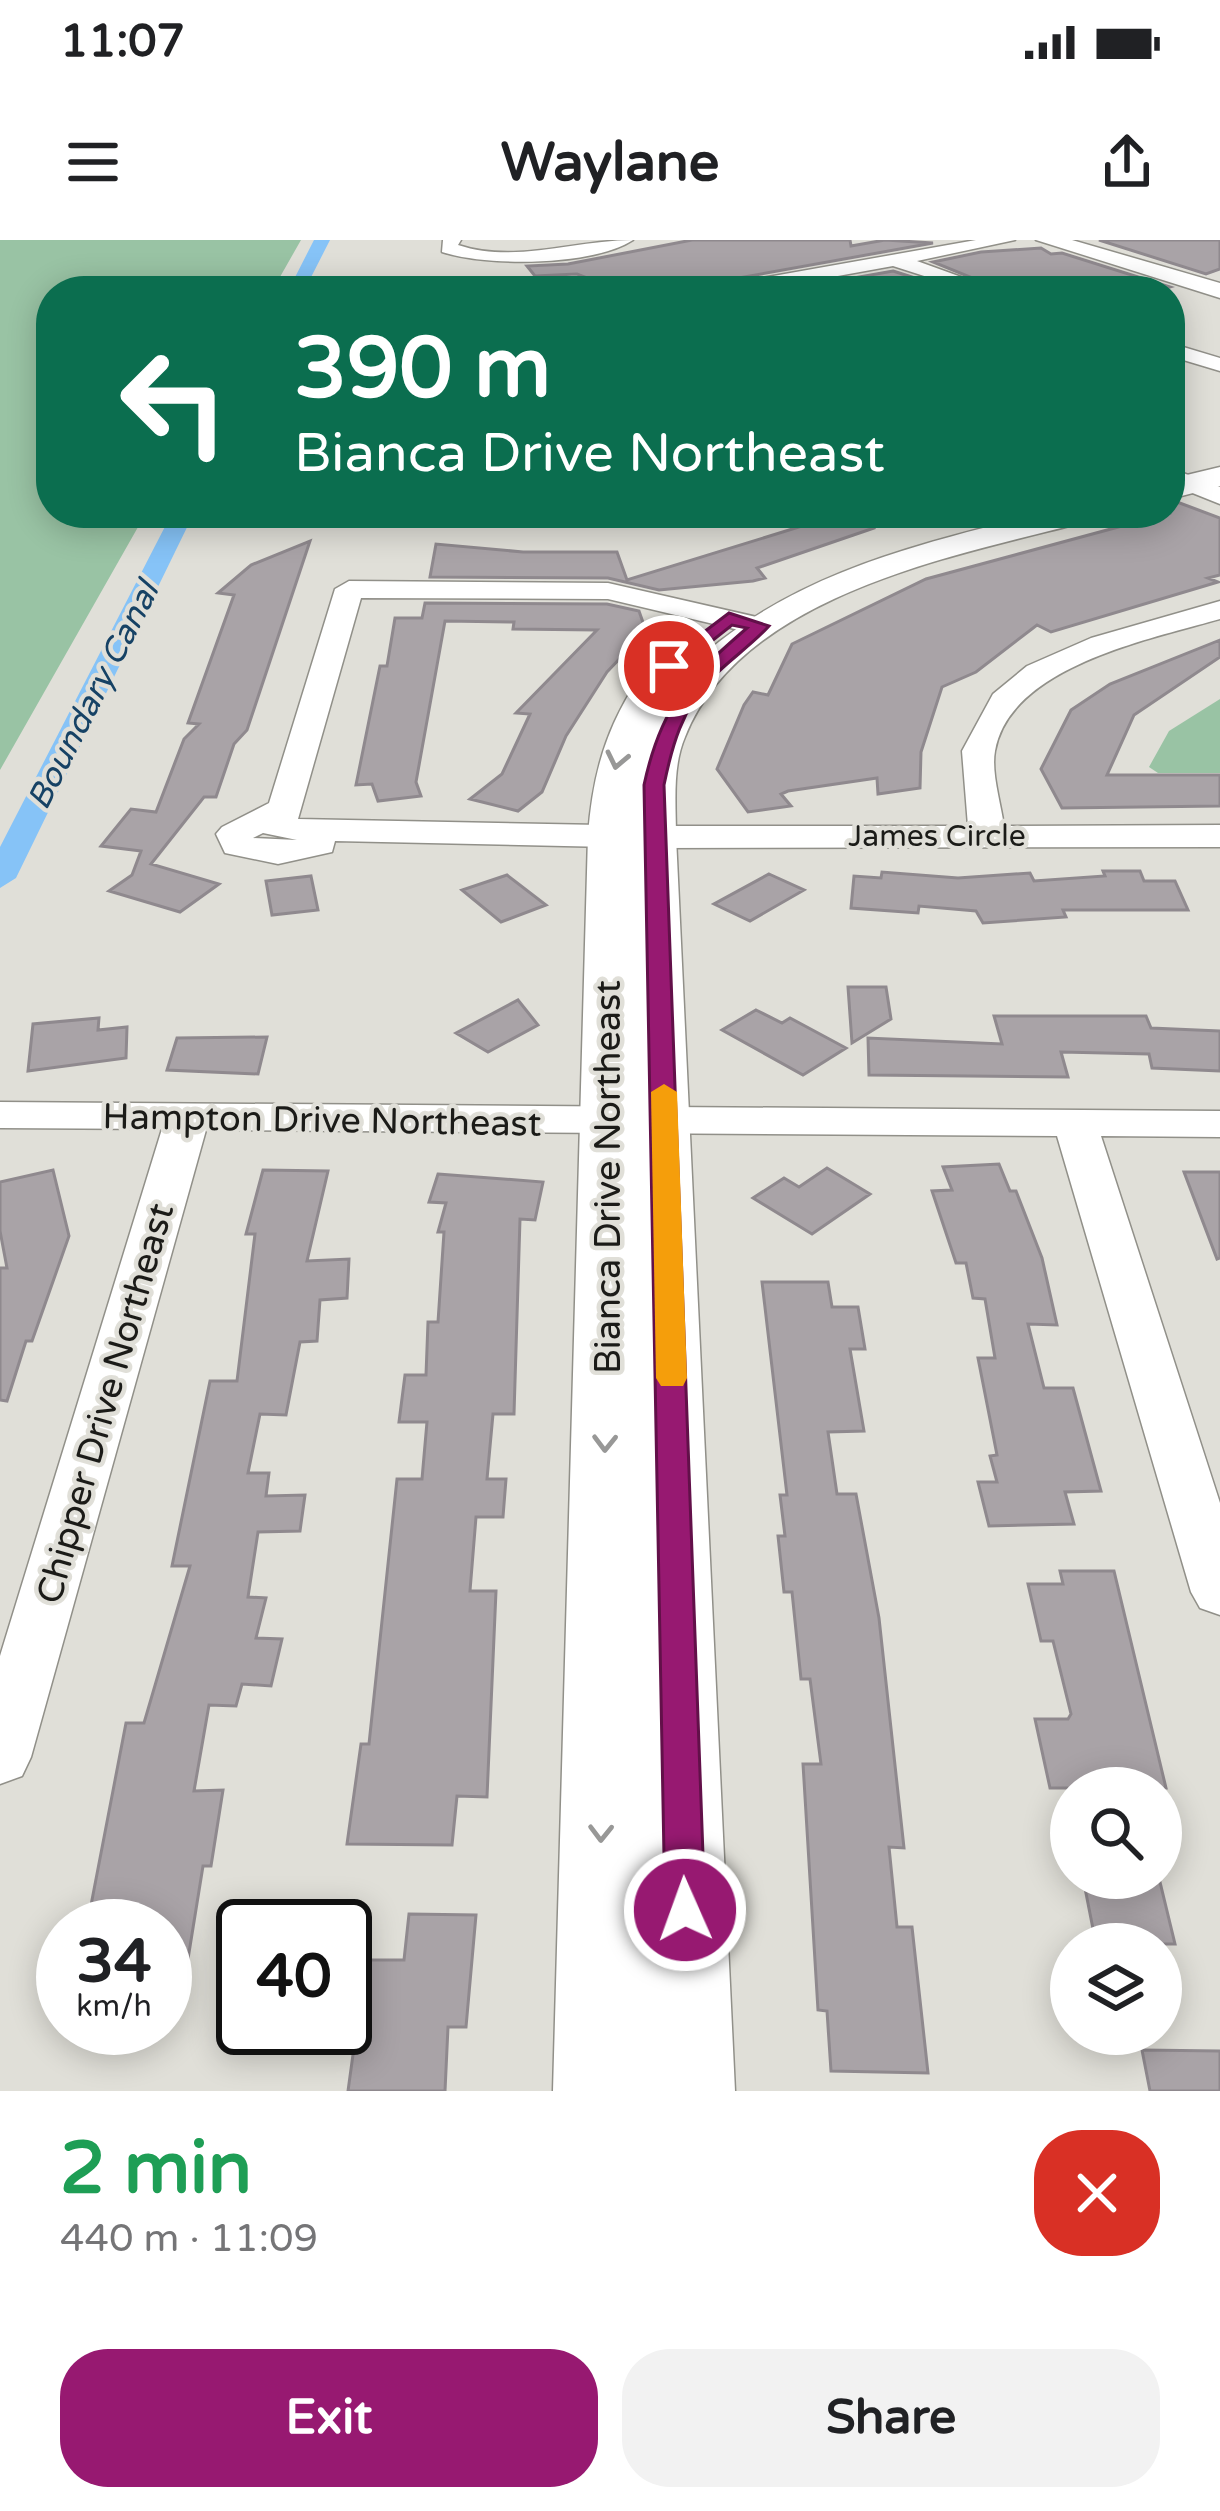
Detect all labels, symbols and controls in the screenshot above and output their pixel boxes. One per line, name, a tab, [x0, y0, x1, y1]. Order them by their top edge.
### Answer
text: 11:07	[60, 15, 185, 69]
icon: menu	[60, 129, 126, 195]
icon: share	[1094, 129, 1160, 195]
text: Waylane	[501, 130, 719, 195]
text: 390 m	[294, 319, 551, 420]
icon: left	[96, 324, 252, 480]
text: Bianca Drive Northeast	[294, 421, 885, 486]
water label: Boundary Canal	[19, 572, 169, 816]
pin	[618, 615, 720, 717]
icon: arrive	[636, 633, 702, 699]
one-way arrow	[605, 749, 631, 769]
street label: James Circle	[848, 818, 1026, 855]
street label: Bianca Drive Northeast	[587, 980, 630, 1374]
street label: Hampton Drive Northeast	[102, 1095, 542, 1146]
street label: Chipper Drive Northeast	[28, 1198, 183, 1608]
one-way arrow	[592, 1435, 618, 1453]
map controls	[1050, 1767, 1182, 2055]
button: search	[1050, 1767, 1182, 1899]
one-way arrow	[588, 1825, 614, 1843]
position arrow	[622, 1847, 748, 1973]
speed limit sign: 40	[216, 1899, 372, 2055]
button: layers	[1050, 1923, 1182, 2055]
text: 34	[76, 1926, 152, 1998]
text: km/h	[76, 1988, 152, 2025]
text: 2 min	[60, 2126, 252, 2213]
button: close	[1034, 2130, 1160, 2256]
text: 440 m · 11:09	[60, 2215, 318, 2262]
button: Exit	[60, 2349, 598, 2487]
button: Share	[622, 2349, 1160, 2487]

